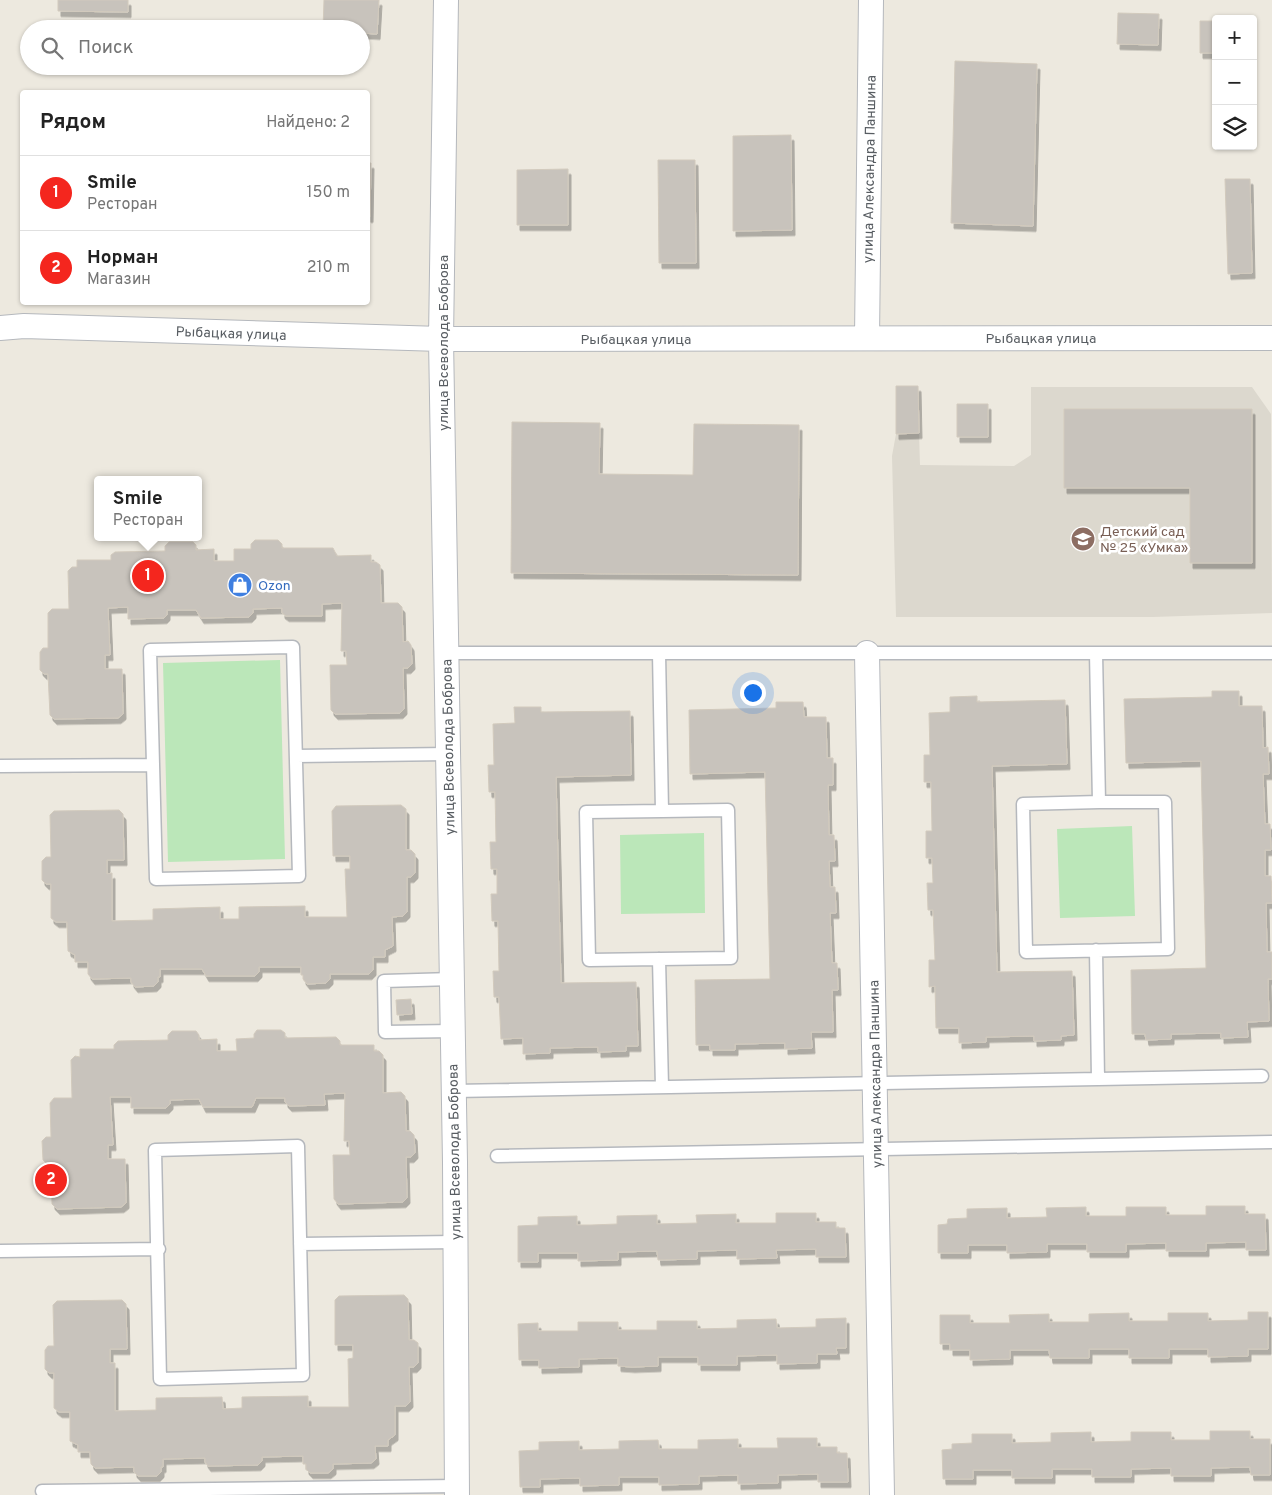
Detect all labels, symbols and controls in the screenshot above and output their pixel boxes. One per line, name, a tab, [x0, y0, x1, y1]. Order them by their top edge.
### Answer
map controls	[1212, 15, 1257, 150]
button: +	[1212, 15, 1257, 60]
search box	[20, 20, 370, 75]
icon: search	[38, 34, 66, 62]
text: Поиск	[78, 36, 134, 60]
button: −	[1212, 60, 1257, 105]
street label: улица Александра Паншина	[860, 75, 881, 263]
button: layers	[1212, 105, 1257, 150]
text: Рядом	[40, 109, 106, 136]
text: Найдено: 2	[266, 113, 350, 133]
text: Smile	[87, 171, 137, 195]
text: 1	[53, 183, 59, 203]
text: 150 m	[307, 183, 350, 203]
text: Ресторан	[87, 195, 158, 215]
text: Норман	[87, 246, 158, 270]
street label: улица Всеволода Боброва	[436, 255, 453, 431]
text: 2	[51, 258, 61, 278]
text: 210 m	[307, 258, 350, 278]
text: Магазин	[87, 270, 151, 290]
street label: Рыбацкая улица	[175, 324, 287, 345]
street label: Рыбацкая улица	[986, 331, 1096, 348]
street label: Рыбацкая улица	[581, 332, 691, 349]
popup	[94, 476, 202, 541]
text: Smile	[113, 487, 163, 511]
text: Ресторан	[113, 511, 183, 531]
place label: Детский сад № 25 «Умка»	[1100, 524, 1188, 557]
school or university icon: Детский сад № 25 «Умка»	[1070, 526, 1096, 552]
pin: 1	[132, 557, 164, 595]
shop icon: Ozon	[227, 572, 253, 598]
place label: Ozon	[258, 578, 291, 595]
street label: улица Всеволода Боброва	[439, 659, 460, 835]
your location	[740, 680, 766, 706]
street label: улица Александра Паншина	[866, 980, 887, 1168]
street label: улица Всеволода Боброва	[445, 1064, 466, 1240]
pin: 2	[35, 1161, 67, 1199]

